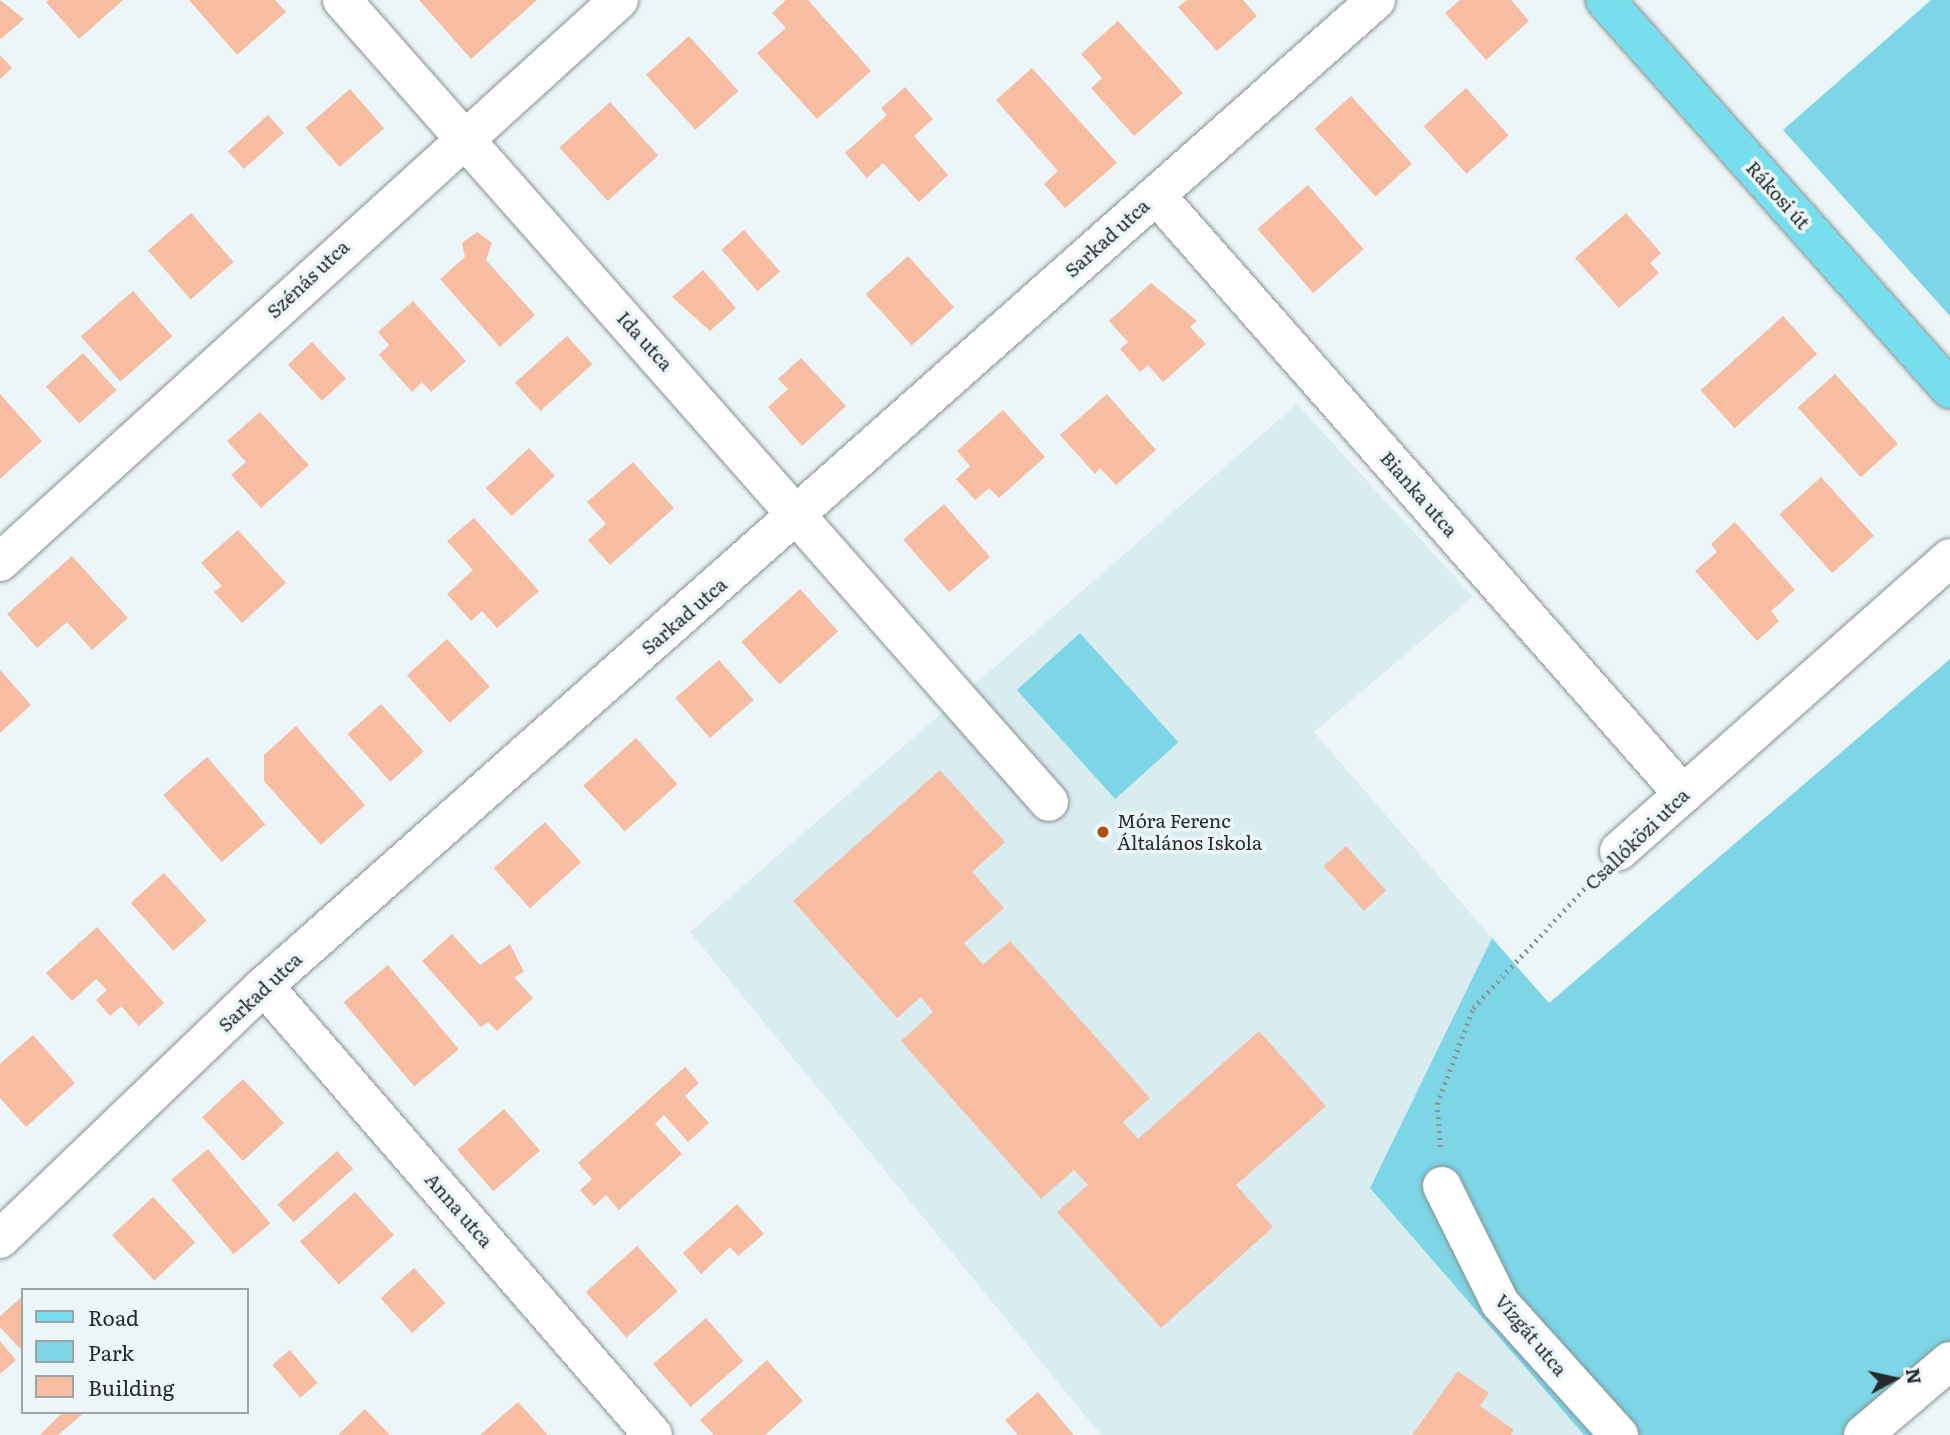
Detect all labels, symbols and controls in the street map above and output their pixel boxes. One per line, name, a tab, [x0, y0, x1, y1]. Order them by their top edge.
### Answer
street label: Rákosi út	[1741, 156, 1815, 234]
street label: Sarkad utca	[1060, 194, 1154, 282]
street label: Szénás utca	[262, 235, 354, 323]
street label: Ida utca	[612, 307, 678, 375]
street label: Bianka utca	[1376, 447, 1462, 541]
street label: Sarkad utca	[637, 573, 731, 659]
street label: Csallóközi utca	[1580, 784, 1694, 894]
place label: Móra Ferenc Általános Iskola	[1117, 810, 1262, 854]
marker: Móra Ferenc Általános Iskola	[1095, 824, 1111, 840]
street label: Sarkad utca	[214, 948, 306, 1036]
street label: Anna utca	[420, 1168, 498, 1252]
legend	[21, 1288, 248, 1414]
street label: Vízgát utca	[1490, 1289, 1572, 1381]
text: Road	[88, 1301, 139, 1332]
text: Park	[88, 1336, 134, 1367]
north arrow	[1859, 1344, 1929, 1414]
text: N	[1900, 1366, 1930, 1386]
text: Building	[88, 1371, 174, 1402]

